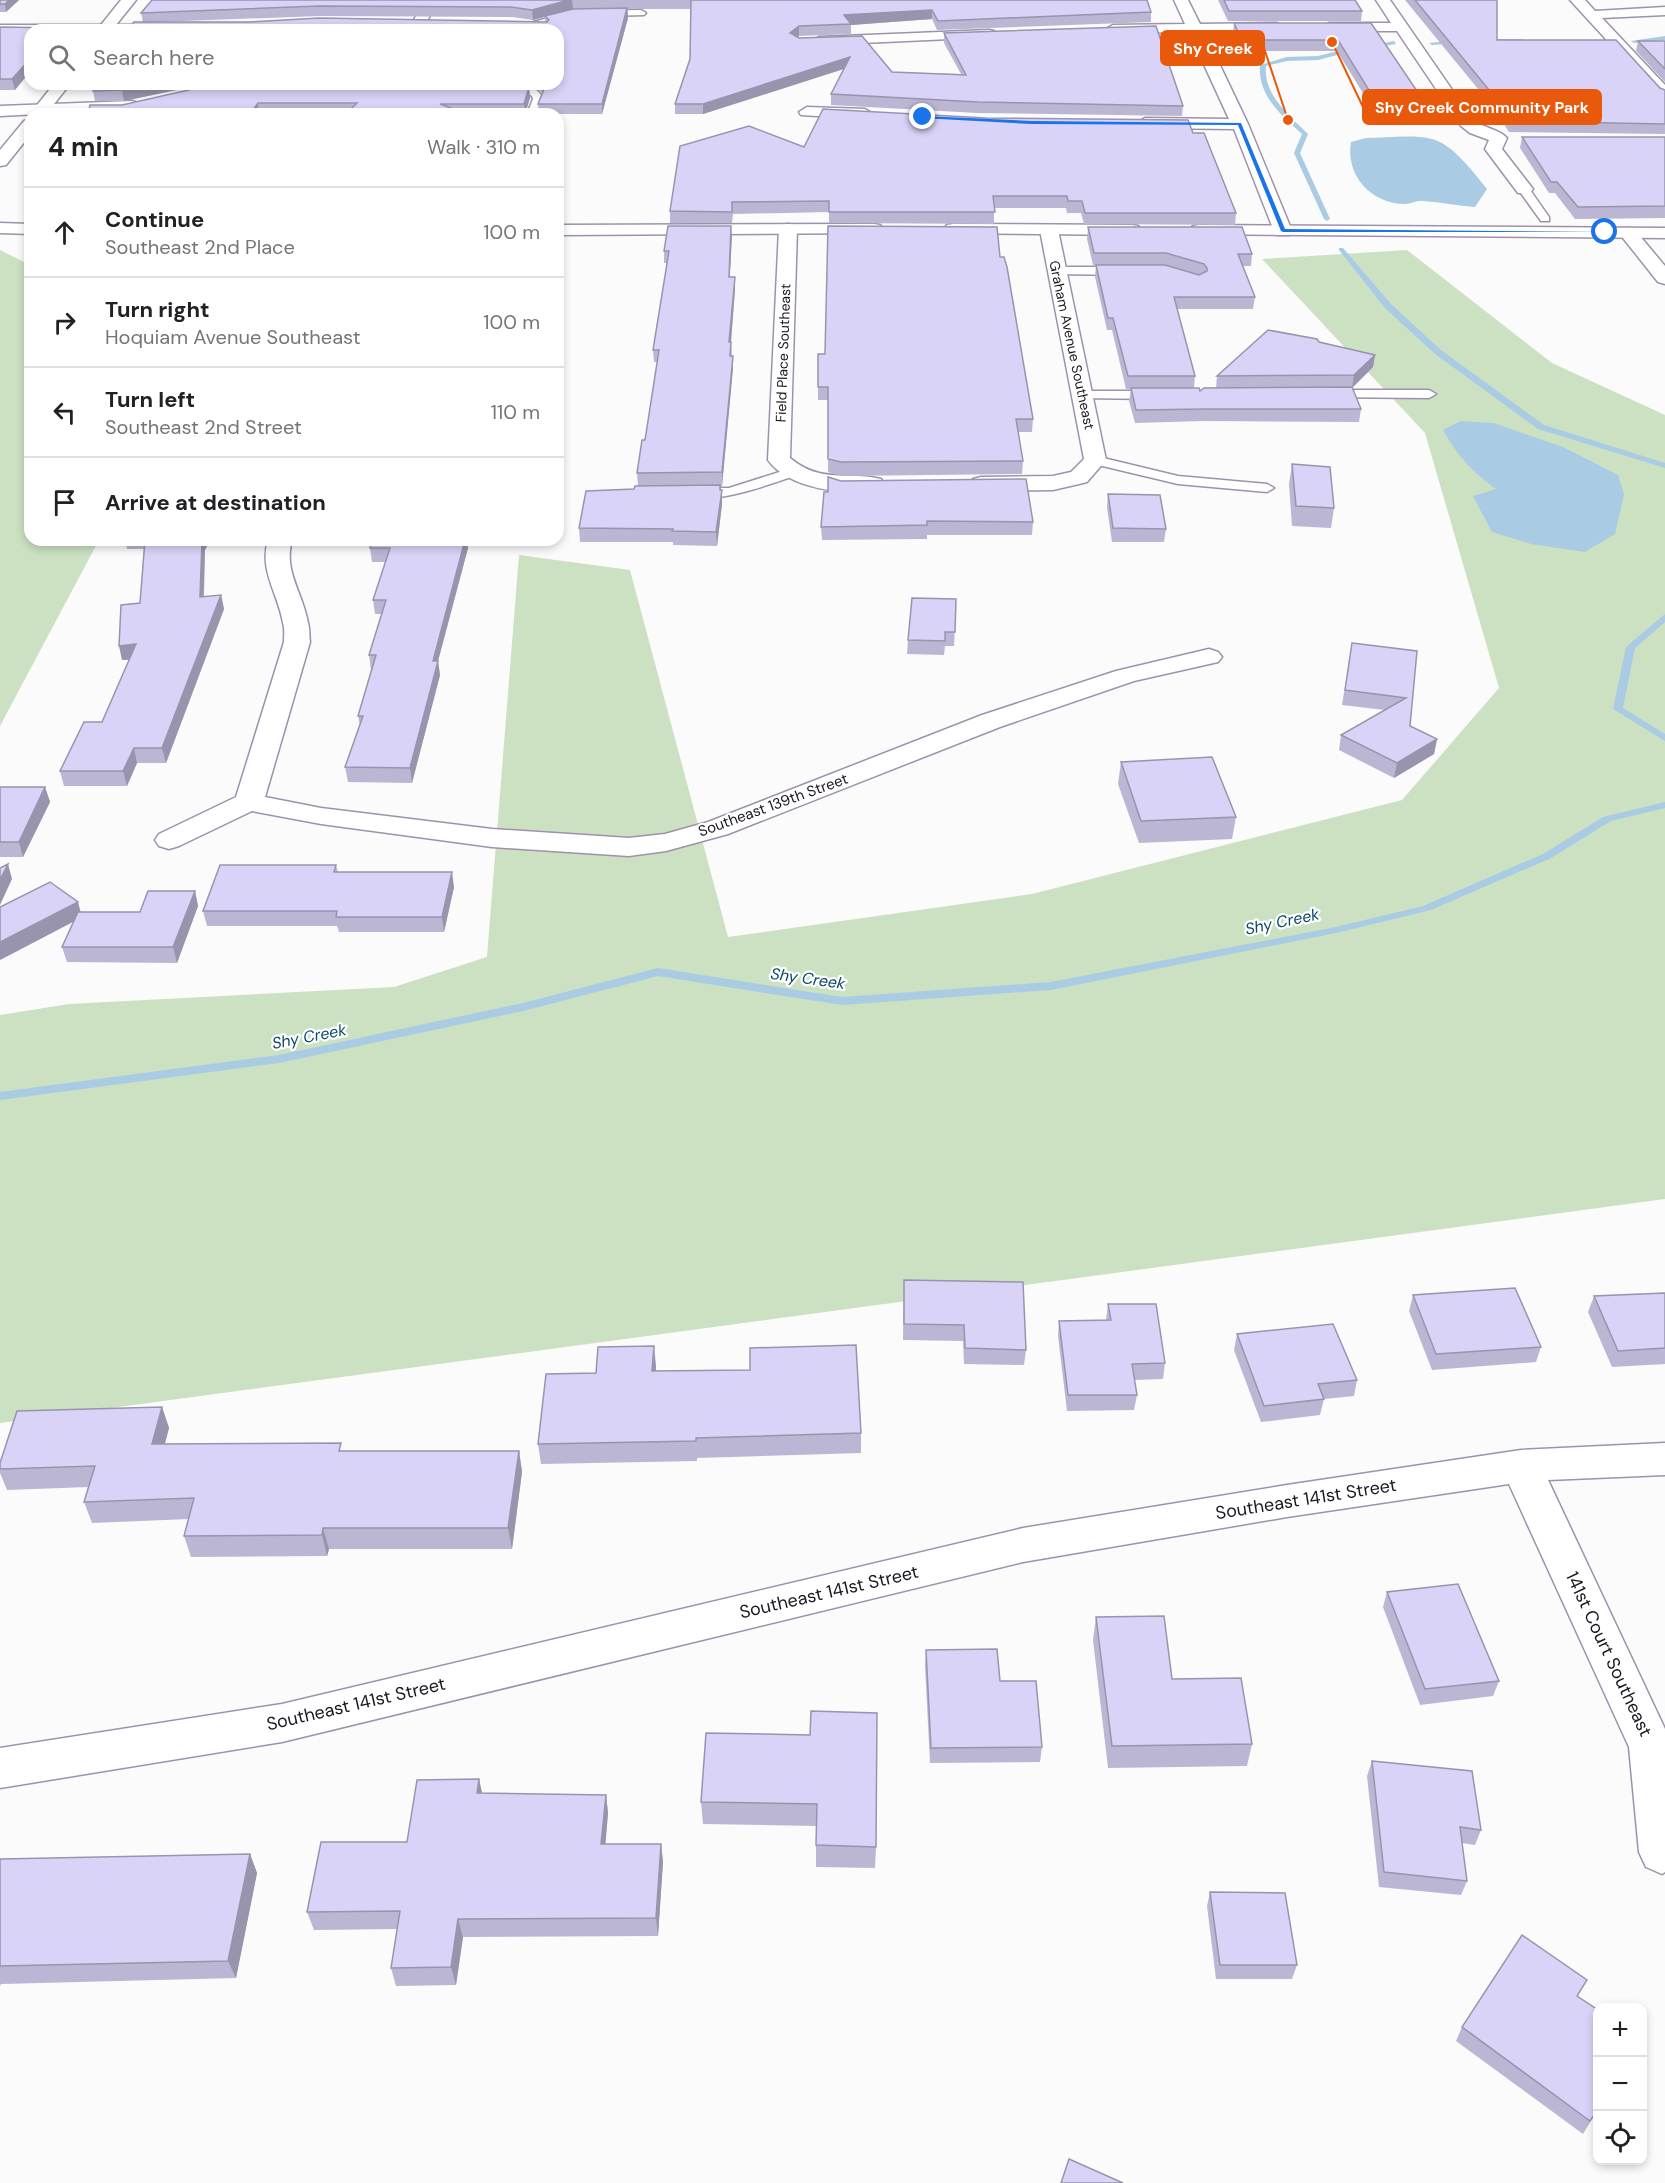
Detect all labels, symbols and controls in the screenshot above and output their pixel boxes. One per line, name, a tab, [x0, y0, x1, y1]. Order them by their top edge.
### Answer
search box	[24, 24, 564, 90]
callout: Shy Creek	[1161, 31, 1264, 65]
text: Shy Creek	[1173, 38, 1253, 59]
icon: search	[45, 41, 78, 74]
text: Search here	[93, 43, 214, 72]
callout: Shy Creek Community Park	[1363, 90, 1601, 124]
text: Shy Creek Community Park	[1375, 97, 1590, 118]
route end	[909, 103, 935, 129]
text: 4 min	[48, 130, 119, 164]
text: Walk · 310 m	[427, 134, 540, 160]
text: Continue	[105, 205, 204, 234]
icon: ahead	[48, 216, 81, 249]
route start	[1591, 218, 1617, 244]
text: 100 m	[483, 219, 540, 245]
text: Southeast 2nd Place	[105, 234, 295, 260]
street label: Graham Avenue Southeast	[1045, 259, 1099, 431]
street label: Field Place Southeast	[772, 283, 794, 423]
text: Turn right	[105, 295, 210, 324]
icon: right	[48, 306, 81, 339]
text: 100 m	[483, 309, 540, 335]
text: Hoquiam Avenue Southeast	[105, 324, 361, 350]
text: Turn left	[105, 385, 195, 414]
icon: left	[48, 396, 81, 429]
text: 110 m	[491, 399, 540, 425]
text: Southeast 2nd Street	[105, 414, 302, 440]
icon: arrive	[48, 486, 81, 519]
text: Arrive at destination	[105, 488, 326, 517]
street label: Southeast 139th Street	[695, 769, 851, 841]
water label: Shy Creek	[1243, 903, 1322, 940]
water label: Shy Creek	[769, 963, 847, 994]
water label: Shy Creek	[270, 1019, 349, 1054]
street label: Southeast 141st Street	[1214, 1473, 1398, 1525]
street label: Southeast 141st Street	[737, 1560, 921, 1624]
street label: 141st Court Southeast	[1560, 1568, 1658, 1740]
street label: Southeast 141st Street	[264, 1672, 448, 1736]
map controls	[1593, 2003, 1647, 2165]
button: +	[1593, 2003, 1647, 2057]
button: −	[1593, 2057, 1647, 2111]
button: locate	[1593, 2111, 1647, 2165]

